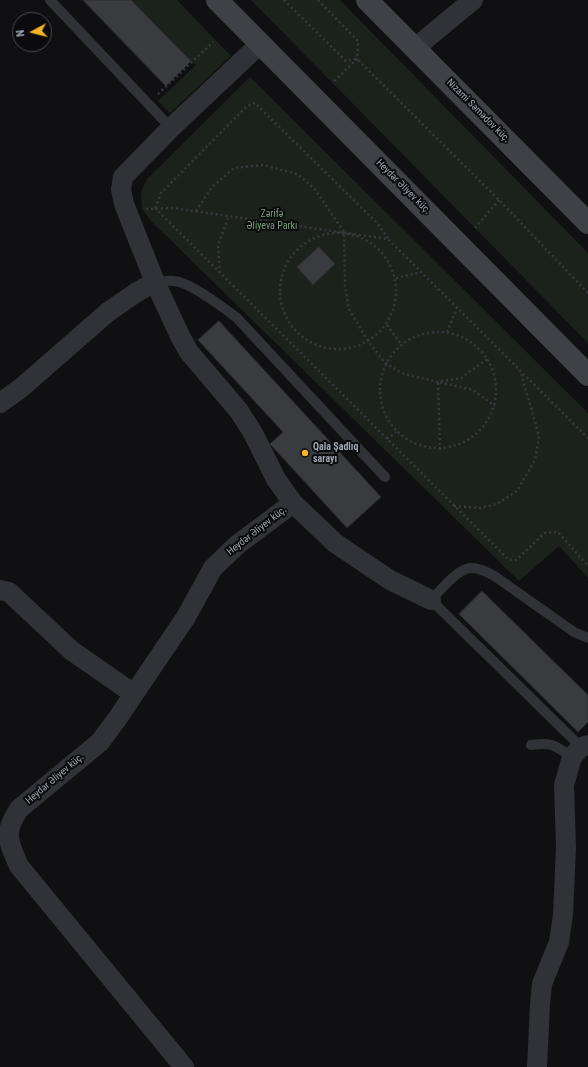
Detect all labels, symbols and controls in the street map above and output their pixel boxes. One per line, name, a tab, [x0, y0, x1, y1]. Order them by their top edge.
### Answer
north arrow	[12, 12, 52, 52]
text: N	[14, 29, 27, 38]
street label: Nizami Səmədov küç.	[444, 77, 512, 145]
street label: Heydər Əliyev küç.	[373, 157, 433, 217]
park label: Zərifə Əliyeva Parkı	[247, 208, 297, 232]
place label: Qala Şadlıq sarayı	[313, 441, 358, 464]
marker: Qala Şadlıq sarayı	[300, 448, 310, 458]
street label: Heydər Əliyev küç.	[225, 504, 289, 558]
street label: Heydər Əliyev küç.	[23, 751, 87, 807]

